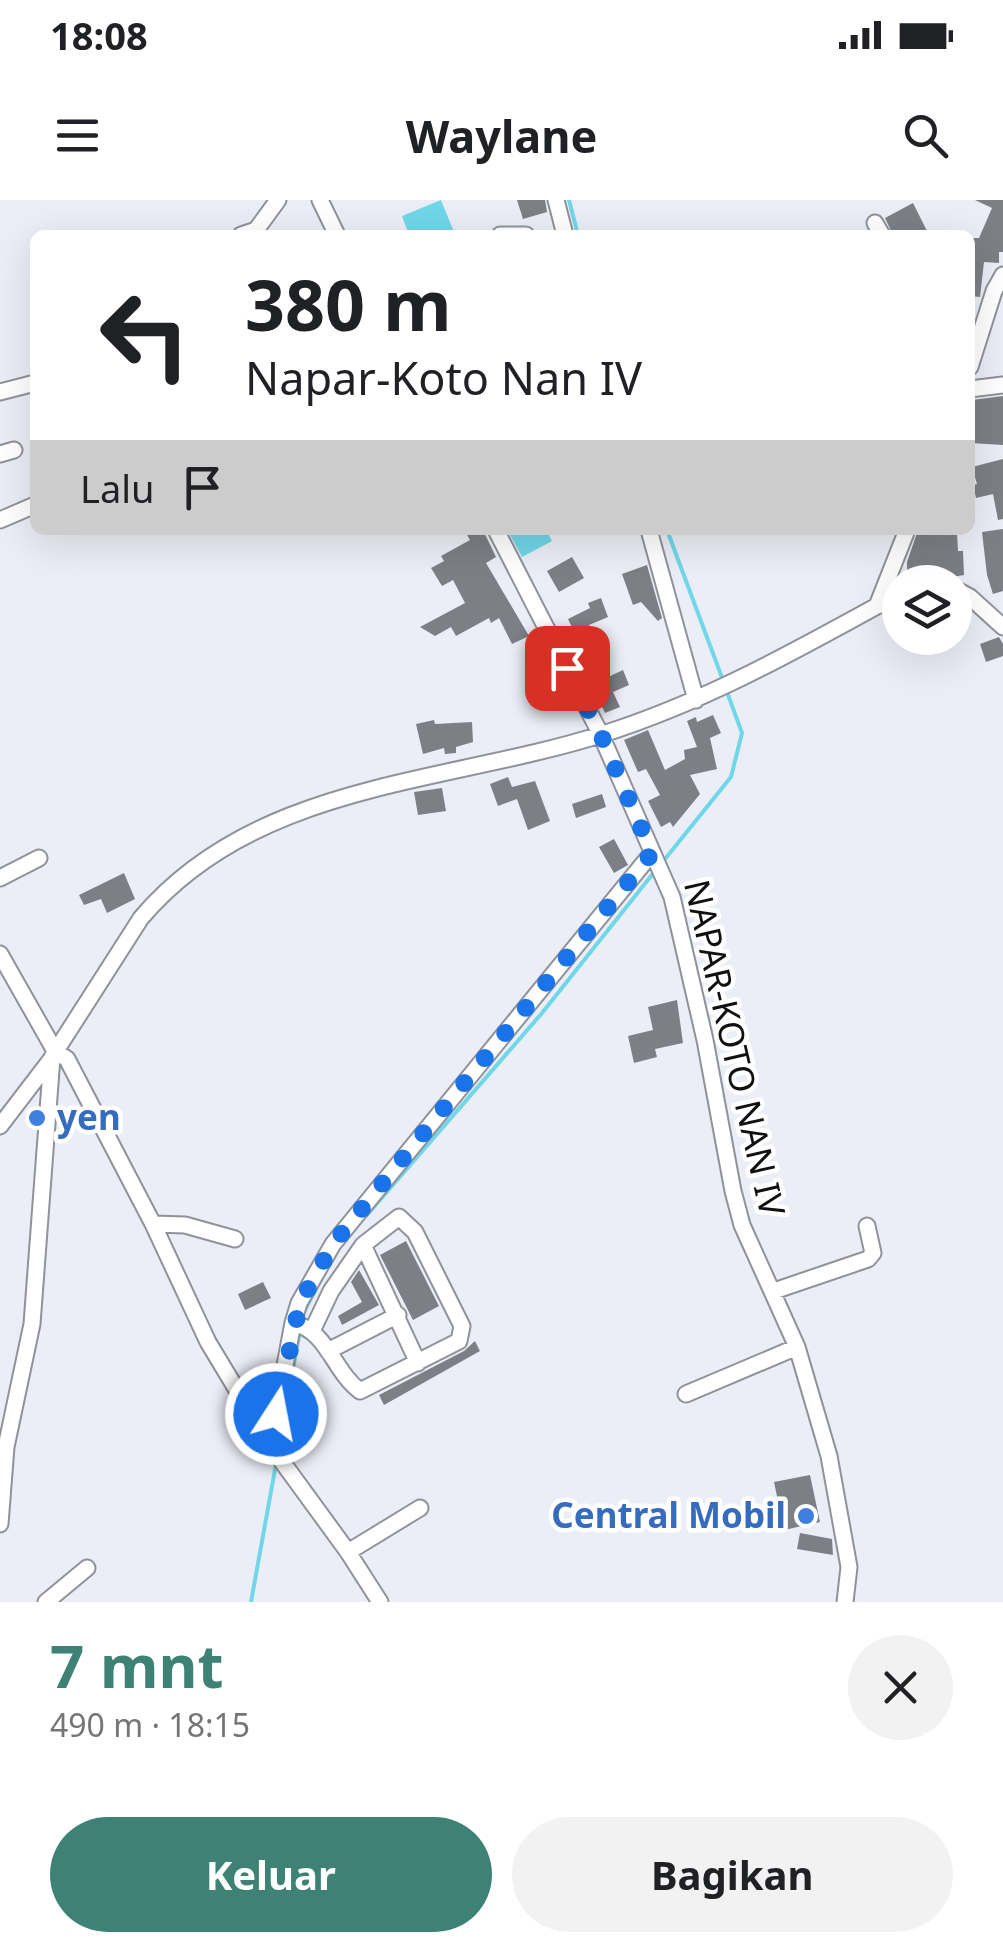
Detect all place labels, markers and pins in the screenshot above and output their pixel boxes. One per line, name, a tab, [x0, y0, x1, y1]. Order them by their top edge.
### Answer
pin	[525, 626, 610, 711]
place label: yen	[57, 1093, 121, 1140]
marker: yen	[26, 1107, 48, 1129]
place label: Central Mobil	[551, 1491, 786, 1538]
marker: Central Mobil	[795, 1505, 817, 1527]

